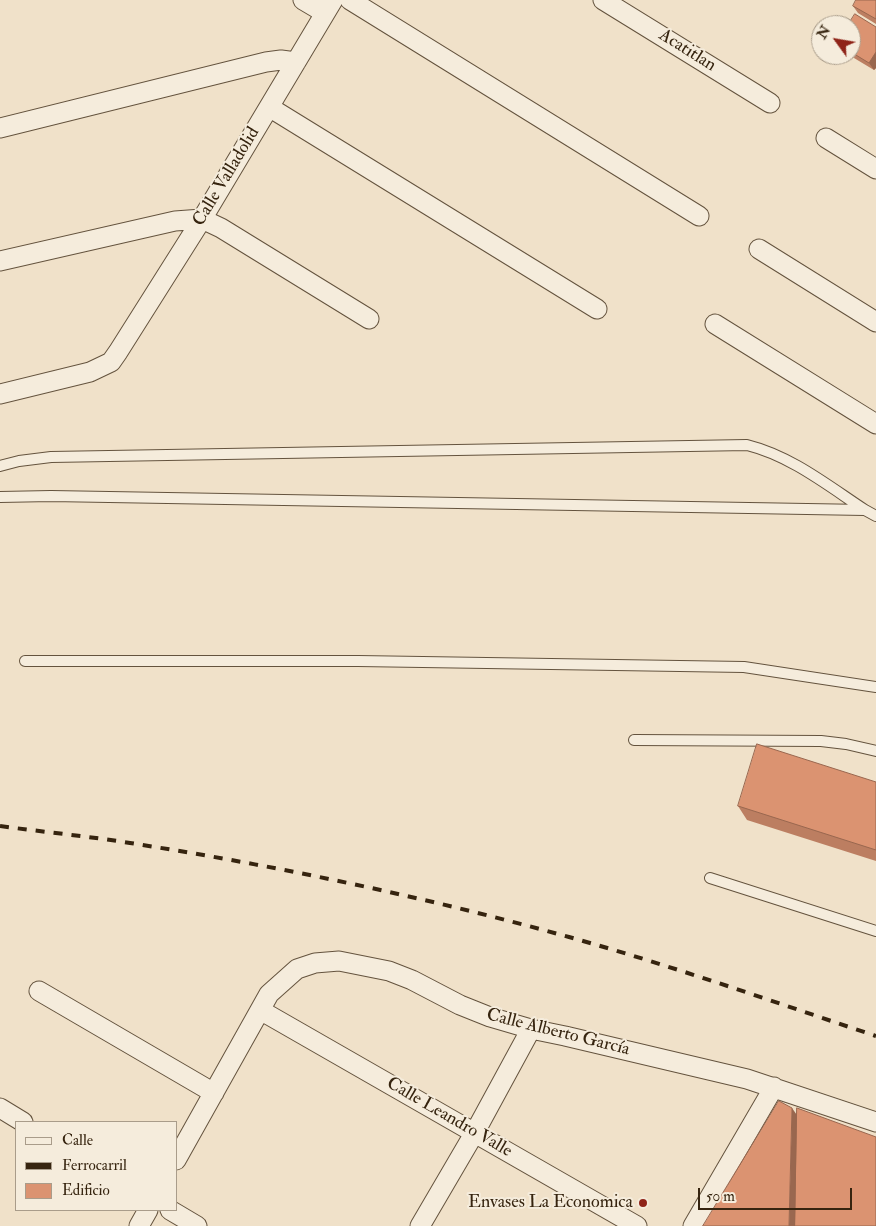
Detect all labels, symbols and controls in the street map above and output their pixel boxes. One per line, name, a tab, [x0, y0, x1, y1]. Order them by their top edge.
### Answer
north arrow	[811, 15, 861, 65]
text: N	[813, 22, 834, 42]
street label: Acatitlan	[654, 25, 720, 77]
street label: Calle Valladolid	[189, 124, 265, 230]
street label: Calle Alberto García	[484, 1005, 632, 1061]
street label: Calle Leandro Valle	[382, 1073, 516, 1163]
legend	[15, 1121, 178, 1211]
text: Calle	[62, 1131, 93, 1150]
text: Ferrocarril	[62, 1156, 127, 1175]
scale bar	[701, 1178, 855, 1210]
text: Edificio	[62, 1181, 110, 1200]
text: 50 m	[706, 1187, 735, 1206]
place label: Envases La Economica	[468, 1192, 633, 1214]
marker: Envases La Economica	[637, 1197, 649, 1209]

